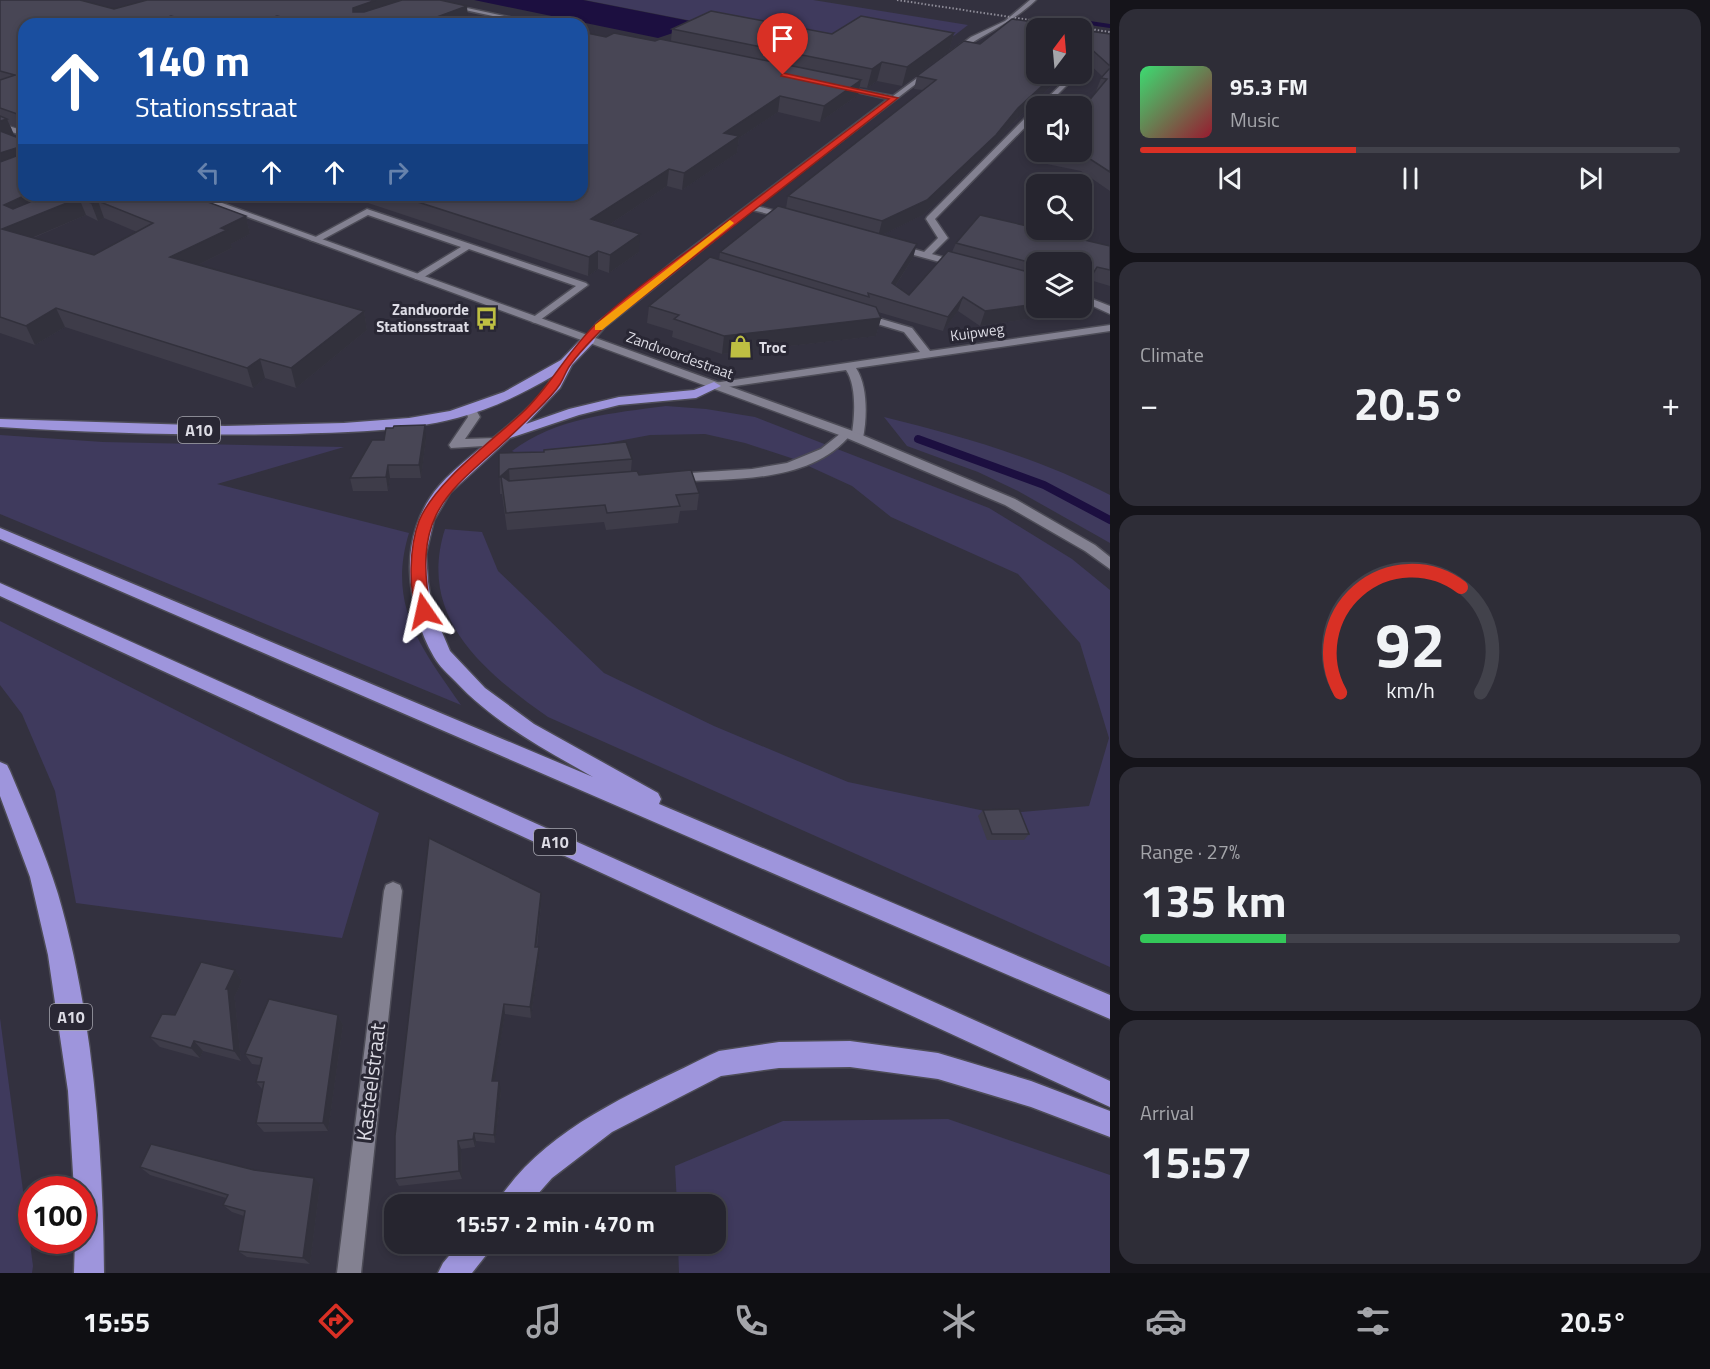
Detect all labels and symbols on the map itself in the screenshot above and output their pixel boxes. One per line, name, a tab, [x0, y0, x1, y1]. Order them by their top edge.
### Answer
pin	[757, 13, 808, 75]
north arrow	[1026, 18, 1092, 84]
place label: Zandvoorde Stationsstraat	[376, 298, 470, 338]
bus stop icon: Zandvoorde Stationsstraat	[474, 305, 500, 331]
street label: Kuipweg	[949, 317, 1006, 347]
street label: Zandvoordestraat	[623, 325, 738, 385]
shop icon: Troc	[728, 334, 754, 360]
place label: Troc	[759, 336, 787, 359]
road number: A10	[178, 417, 220, 443]
position arrow	[392, 579, 456, 643]
road number: A10	[534, 829, 576, 855]
road number: A10	[50, 1004, 92, 1030]
street label: Kasteelstraat	[347, 1021, 393, 1143]
speed limit sign: 100	[18, 1176, 96, 1254]

